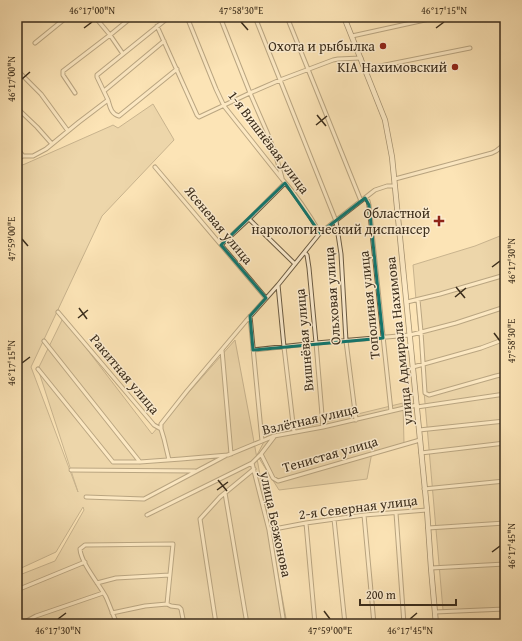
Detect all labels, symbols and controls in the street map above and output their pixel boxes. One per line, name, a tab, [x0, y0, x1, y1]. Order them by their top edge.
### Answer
text: 46°17'00"N	[69, 3, 115, 18]
text: 47°58'30"E	[219, 3, 263, 18]
text: 46°17'15"N	[421, 3, 467, 18]
place label: Охота и рыбылка	[268, 36, 375, 56]
marker: Охота и рыбылка	[378, 41, 388, 51]
text: 46°17'00"N	[4, 56, 19, 102]
place label: KIA Нахимовский	[337, 57, 447, 77]
marker: KIA Нахимовский	[450, 62, 460, 72]
street label: 1-я Вишнёвая улица	[223, 86, 315, 198]
street label: Ясеневая улица	[179, 181, 258, 269]
place label: Областной наркологический диспансер	[252, 203, 430, 239]
marker: Областной наркологический диспансер	[433, 215, 445, 227]
text: 47°59'00"E	[4, 217, 19, 261]
text: 46°17'30"N	[504, 238, 519, 284]
street label: Ольховая улица	[319, 246, 345, 346]
street label: Тополиная улица	[353, 250, 385, 360]
street label: улица Адмирала Нахимова	[380, 256, 418, 427]
street label: Вишнёвая улица	[290, 287, 318, 392]
text: 47°58'30"E	[504, 319, 519, 363]
street label: Ракитная улица	[85, 330, 165, 419]
text: 46°17'15"N	[4, 340, 19, 386]
street label: Взлётная улица	[260, 398, 360, 440]
street label: Тенистая улица	[280, 431, 380, 477]
street label: улица Безжонова	[255, 468, 297, 579]
street label: 2-я Северная улица	[297, 490, 419, 524]
text: 46°17'45"N	[504, 523, 519, 569]
scale bar	[360, 581, 456, 607]
text: 200 m	[366, 586, 396, 603]
text: 46°17'30"N	[35, 623, 81, 638]
text: 47°59'00"E	[308, 623, 352, 638]
text: 46°17'45"N	[387, 623, 433, 638]

